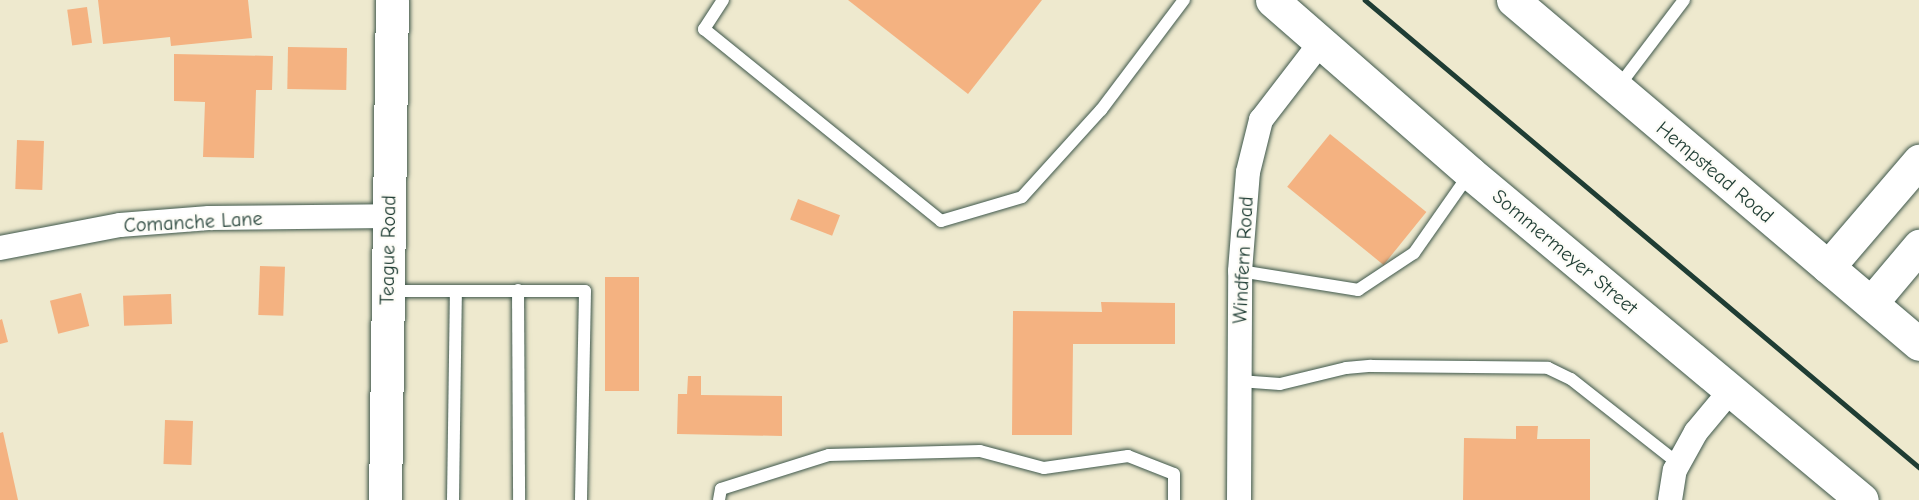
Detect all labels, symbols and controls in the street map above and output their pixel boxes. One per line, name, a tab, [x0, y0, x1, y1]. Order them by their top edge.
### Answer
street label: Hempstead Road	[1651, 116, 1779, 228]
street label: Sommermeyer Street	[1487, 184, 1643, 320]
street label: Teague Road	[375, 195, 401, 305]
street label: Windfern Road	[1228, 196, 1258, 324]
street label: Comanche Lane	[123, 206, 263, 238]

